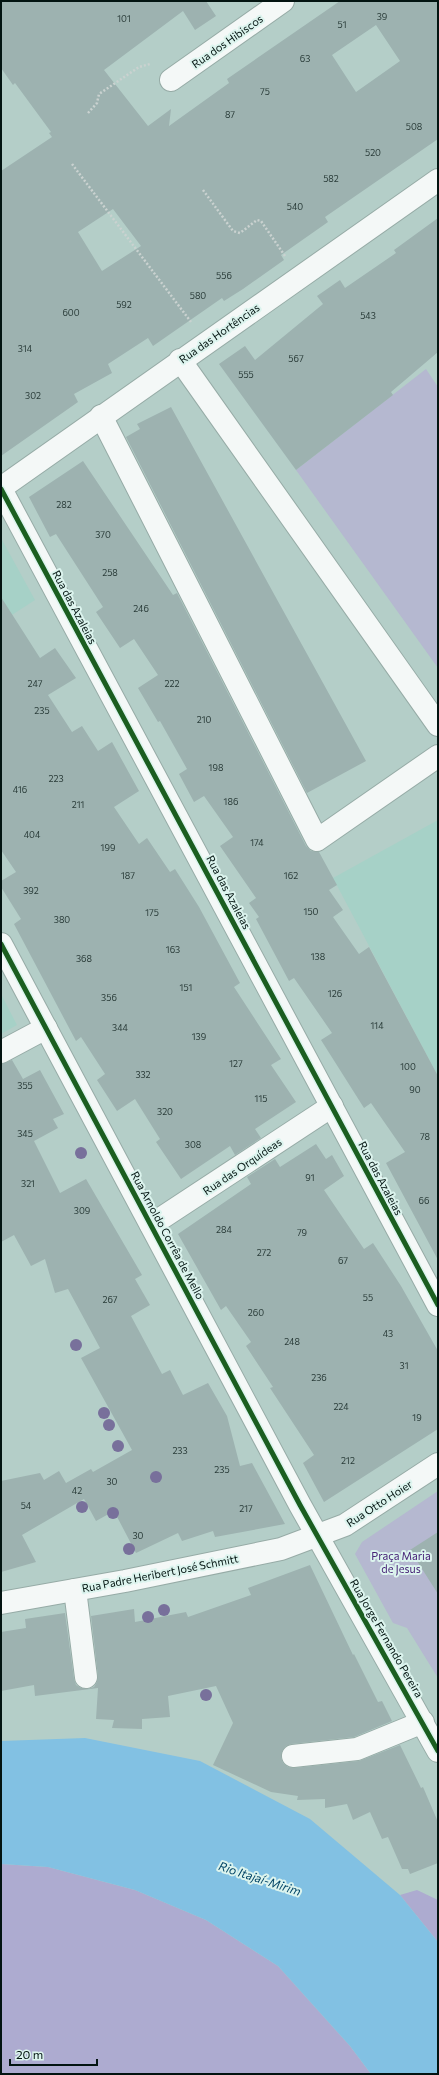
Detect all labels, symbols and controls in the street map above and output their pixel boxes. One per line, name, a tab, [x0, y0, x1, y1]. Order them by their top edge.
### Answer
house number: 39	[377, 11, 387, 22]
street label: Rua dos Hibiscos	[189, 12, 265, 70]
house number: 101	[117, 13, 131, 24]
house number: 51	[337, 19, 347, 30]
house number: 63	[300, 53, 310, 64]
house number: 75	[260, 86, 270, 97]
house number: 87	[225, 109, 235, 120]
house number: 508	[406, 121, 422, 132]
house number: 520	[365, 147, 381, 158]
house number: 582	[323, 173, 339, 184]
house number: 540	[287, 201, 303, 212]
house number: 556	[216, 270, 232, 281]
house number: 580	[190, 290, 206, 301]
house number: 592	[116, 299, 132, 310]
street label: Rua das Hortências	[176, 300, 262, 366]
house number: 600	[62, 307, 80, 318]
house number: 543	[360, 310, 376, 321]
house number: 314	[18, 343, 33, 354]
house number: 567	[288, 353, 304, 364]
house number: 555	[238, 369, 254, 380]
house number: 302	[25, 390, 41, 401]
house number: 282	[56, 499, 72, 510]
house number: 370	[95, 529, 111, 540]
house number: 258	[102, 567, 118, 578]
street label: Rua das Azaleias	[50, 568, 100, 646]
house number: 246	[133, 603, 149, 614]
house number: 247	[28, 678, 43, 689]
house number: 222	[165, 678, 179, 689]
house number: 235	[34, 705, 50, 716]
house number: 210	[197, 714, 211, 725]
house number: 198	[209, 762, 223, 773]
house number: 223	[48, 773, 64, 784]
house number: 416	[13, 784, 27, 795]
house number: 186	[224, 796, 238, 807]
house number: 211	[72, 799, 84, 810]
house number: 404	[24, 829, 41, 840]
house number: 174	[250, 837, 264, 848]
house number: 199	[101, 842, 115, 853]
street label: Rua das Azaleias	[204, 853, 254, 931]
house number: 187	[121, 870, 135, 881]
house number: 162	[284, 870, 298, 881]
house number: 392	[23, 885, 39, 896]
house number: 150	[304, 906, 319, 917]
house number: 175	[145, 907, 159, 918]
house number: 380	[54, 914, 70, 925]
house number: 163	[166, 944, 180, 955]
house number: 138	[311, 951, 325, 962]
house number: 368	[76, 953, 92, 964]
house number: 151	[180, 982, 192, 993]
house number: 126	[328, 988, 342, 999]
house number: 356	[101, 992, 117, 1003]
house number: 114	[370, 1020, 384, 1031]
house number: 344	[112, 1022, 129, 1033]
house number: 139	[192, 1031, 206, 1042]
house number: 127	[229, 1058, 243, 1069]
house number: 100	[400, 1061, 416, 1072]
house number: 332	[135, 1069, 151, 1080]
house number: 355	[17, 1080, 33, 1091]
house number: 90	[409, 1084, 421, 1095]
house number: 115	[255, 1093, 267, 1104]
house number: 320	[157, 1106, 173, 1117]
house number: 345	[17, 1128, 33, 1139]
house number: 78	[420, 1131, 430, 1142]
street label: Rua das Orquídeas	[200, 1135, 284, 1197]
house number: 308	[185, 1139, 201, 1150]
street label: Rua das Azaleias	[356, 1139, 406, 1217]
street label: Rua Arnoldo Corrêa de Mello	[129, 1169, 208, 1302]
house number: 91	[305, 1172, 315, 1183]
house number: 321	[21, 1178, 35, 1189]
house number: 66	[419, 1195, 429, 1206]
house number: 309	[74, 1205, 90, 1216]
house number: 284	[216, 1224, 233, 1235]
house number: 79	[297, 1227, 307, 1238]
house number: 272	[257, 1247, 271, 1258]
house number: 67	[338, 1255, 348, 1266]
house number: 55	[363, 1292, 373, 1303]
house number: 267	[102, 1294, 118, 1305]
house number: 260	[248, 1307, 264, 1318]
house number: 43	[383, 1328, 393, 1339]
house number: 248	[284, 1336, 300, 1347]
house number: 31	[400, 1360, 408, 1371]
house number: 236	[311, 1372, 327, 1383]
house number: 224	[333, 1401, 349, 1412]
house number: 19	[412, 1412, 422, 1423]
house number: 233	[172, 1445, 188, 1456]
house number: 212	[341, 1455, 355, 1466]
house number: 235	[214, 1464, 230, 1475]
house number: 30	[106, 1476, 118, 1487]
street label: Rua Otto Hoier	[344, 1477, 415, 1529]
house number: 42	[72, 1485, 82, 1496]
house number: 54	[21, 1500, 32, 1511]
house number: 217	[239, 1503, 253, 1514]
house number: 30	[132, 1530, 144, 1541]
park label: Praça Maria de Jesus	[371, 1549, 431, 1576]
street label: Rua Padre Heribert José Schmitt	[81, 1551, 240, 1596]
street label: Rua Jorge Fernando Pereira	[347, 1577, 426, 1700]
water label: Rio Itajaí-Mirim	[217, 1858, 303, 1898]
scale bar	[10, 2041, 97, 2067]
text: 20 m	[16, 2047, 43, 2061]

